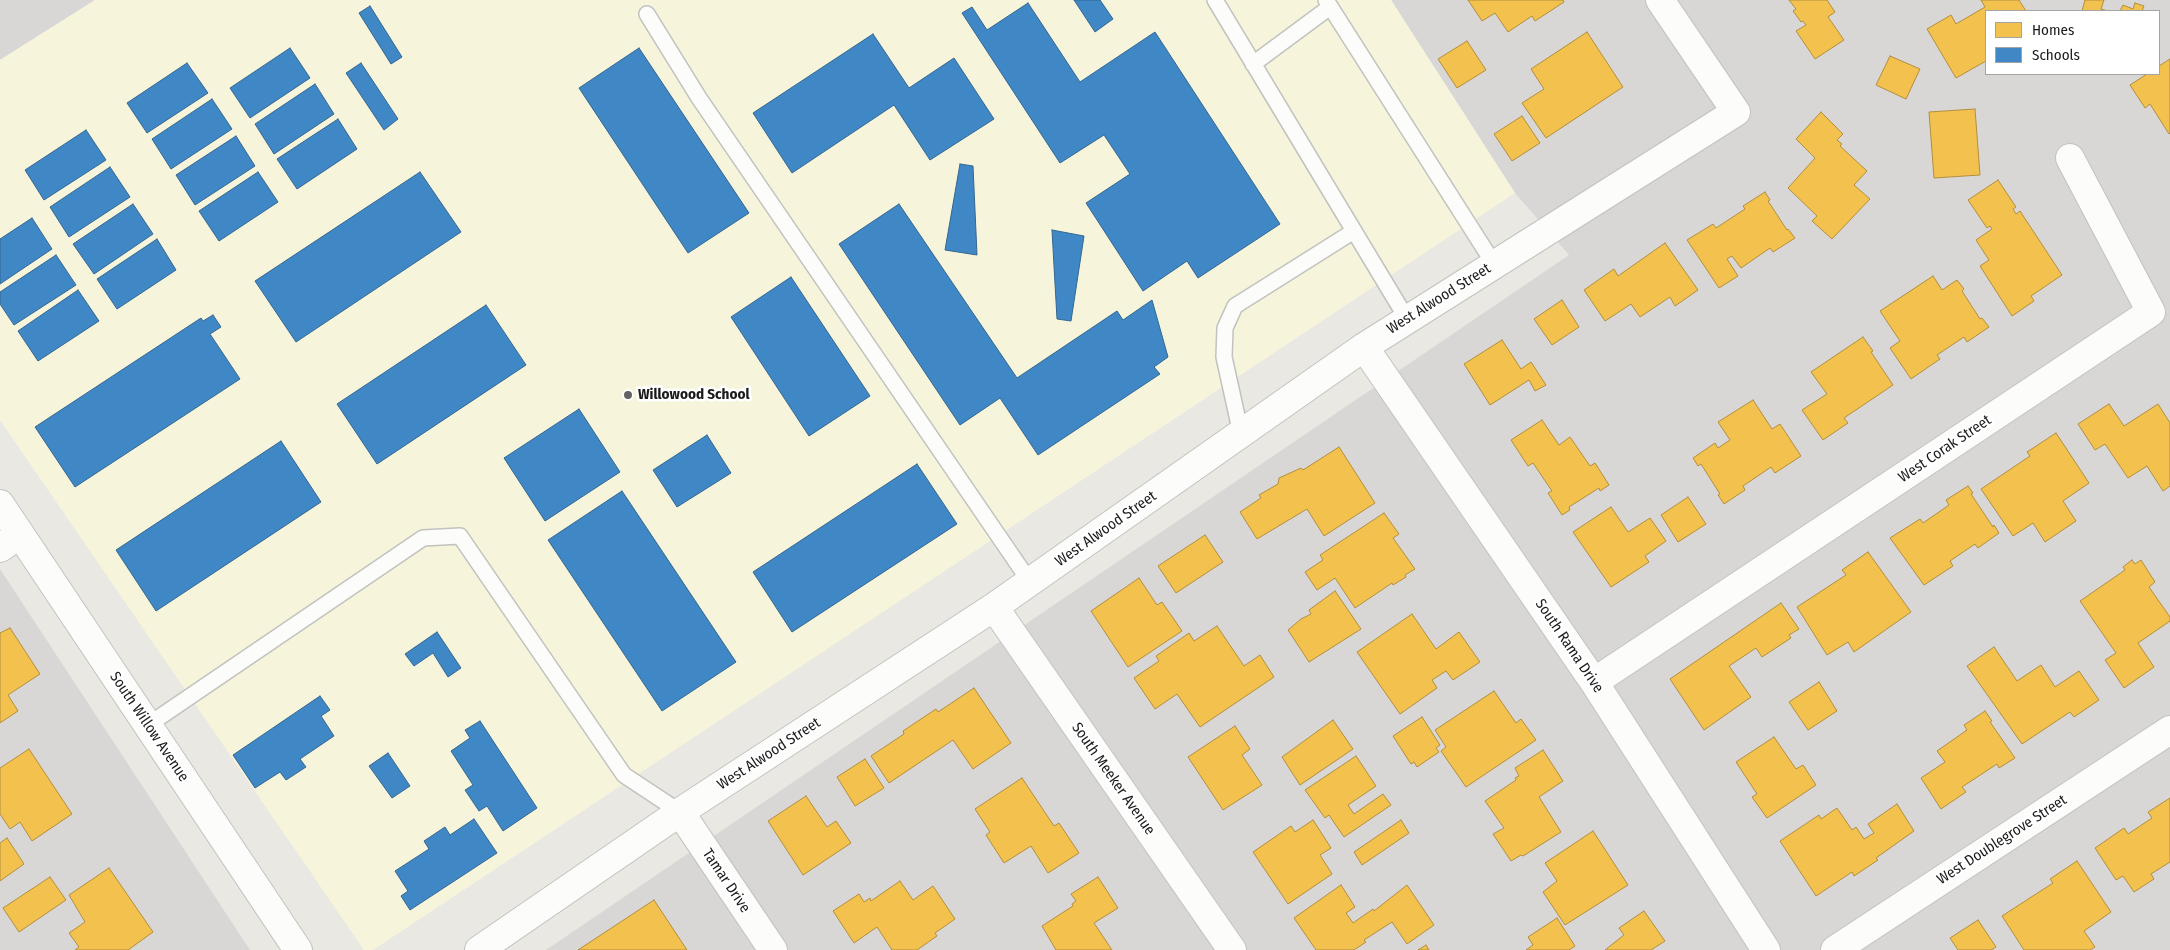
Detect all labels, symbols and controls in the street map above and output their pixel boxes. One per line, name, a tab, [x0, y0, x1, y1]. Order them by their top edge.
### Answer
legend	[1985, 10, 2160, 75]
text: Homes	[2032, 21, 2074, 39]
text: Schools	[2032, 46, 2080, 64]
street label: West Alwood Street	[1384, 260, 1494, 338]
place label: Willowood School	[638, 386, 750, 404]
marker: Willowood School	[622, 389, 634, 401]
street label: West Corak Street	[1895, 411, 1995, 487]
street label: West Alwood Street	[1052, 487, 1160, 571]
street label: South Rama Drive	[1531, 596, 1607, 696]
street label: South Willow Avenue	[106, 669, 192, 785]
street label: West Alwood Street	[714, 714, 824, 794]
street label: South Meeker Avenue	[1067, 719, 1159, 839]
street label: West Doublegrove Street	[1934, 791, 2070, 889]
street label: Tamar Drive	[698, 846, 754, 916]

